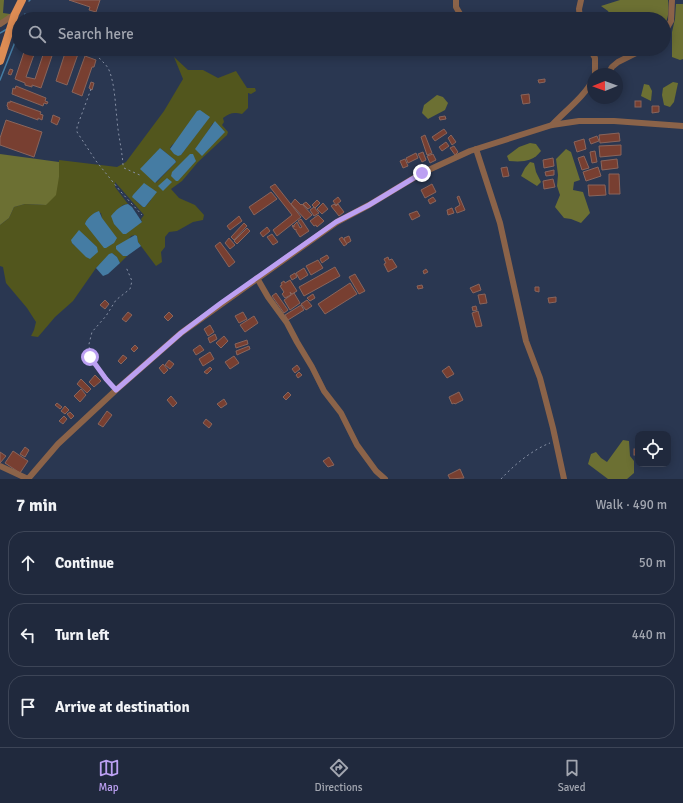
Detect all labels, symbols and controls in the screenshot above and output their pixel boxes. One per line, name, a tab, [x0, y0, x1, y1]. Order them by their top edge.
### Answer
search box	[12, 12, 671, 56]
icon: search	[26, 23, 48, 45]
text: Search here	[58, 25, 134, 43]
north arrow	[587, 68, 623, 104]
route end	[413, 164, 431, 182]
route start	[81, 348, 99, 366]
map controls	[635, 431, 671, 467]
button: locate	[635, 431, 671, 467]
text: 7 min	[16, 495, 57, 516]
text: Walk · 490 m	[596, 497, 667, 513]
icon: ahead	[17, 552, 39, 574]
text: Continue	[55, 554, 114, 572]
text: 50 m	[639, 555, 666, 571]
icon: left	[17, 624, 39, 646]
text: Turn left	[55, 626, 109, 644]
text: 440 m	[632, 627, 666, 643]
icon: arrive	[17, 696, 39, 718]
text: Arrive at destination	[55, 698, 190, 716]
tab: Map	[98, 757, 120, 794]
tab: Directions	[315, 757, 363, 794]
tab: Saved	[558, 757, 585, 794]

